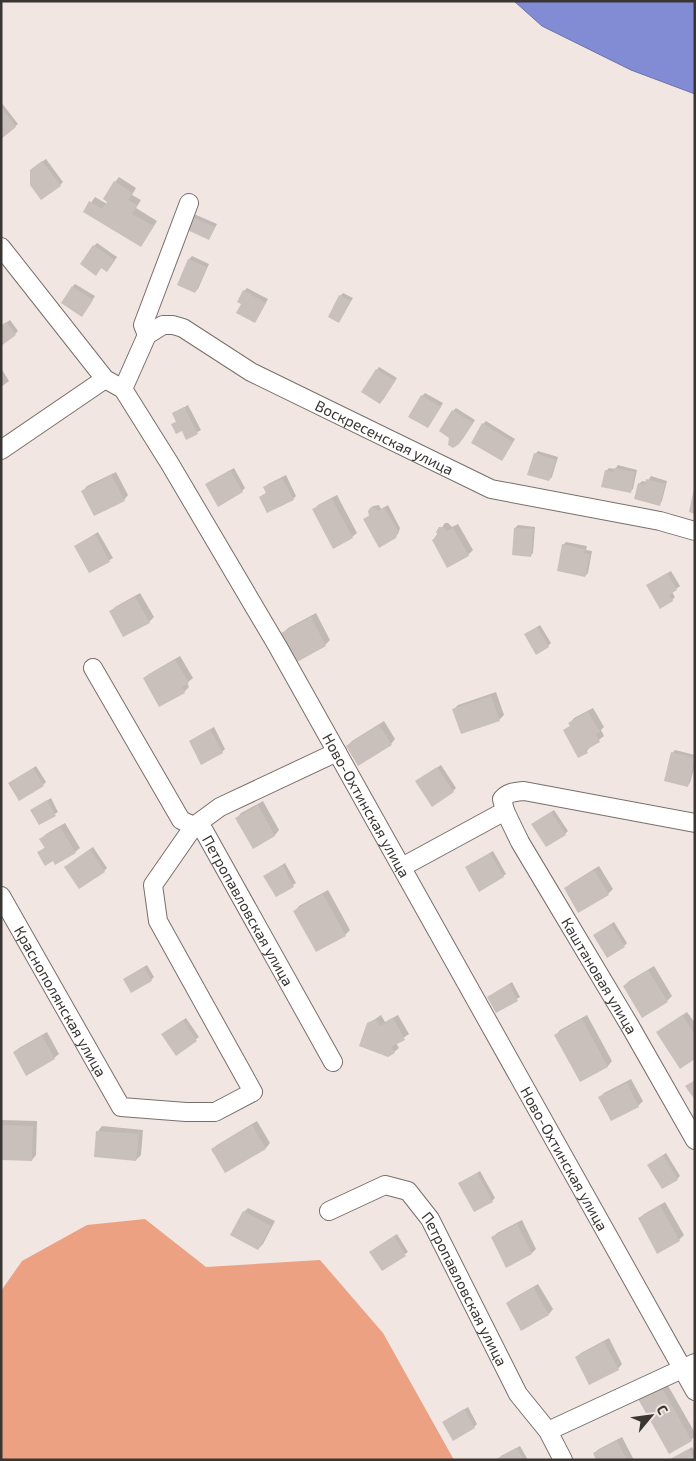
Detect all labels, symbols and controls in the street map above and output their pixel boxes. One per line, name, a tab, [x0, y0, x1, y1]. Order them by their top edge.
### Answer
street label: Воскресенская улица	[313, 396, 457, 478]
street label: Ново-Охтинская улица	[319, 730, 414, 880]
street label: Петропавловская улица	[199, 832, 298, 989]
street label: Каштановая улица	[558, 914, 641, 1037]
street label: Краснополянская улица	[11, 923, 111, 1080]
street label: Ново-Охтинская улица	[517, 1083, 612, 1234]
street label: Петропавловская улица	[418, 1208, 511, 1369]
north arrow	[626, 1391, 676, 1441]
text: С	[653, 1402, 672, 1417]

